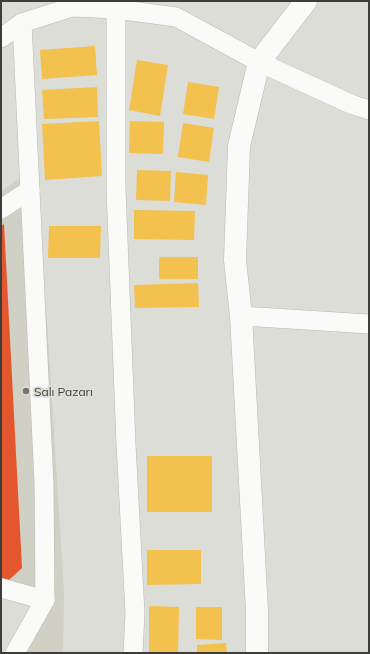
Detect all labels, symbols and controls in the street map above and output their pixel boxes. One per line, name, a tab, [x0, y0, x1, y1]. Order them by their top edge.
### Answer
place label: Salı Pazarı	[34, 384, 93, 399]
marker: Salı Pazarı	[21, 386, 31, 396]

